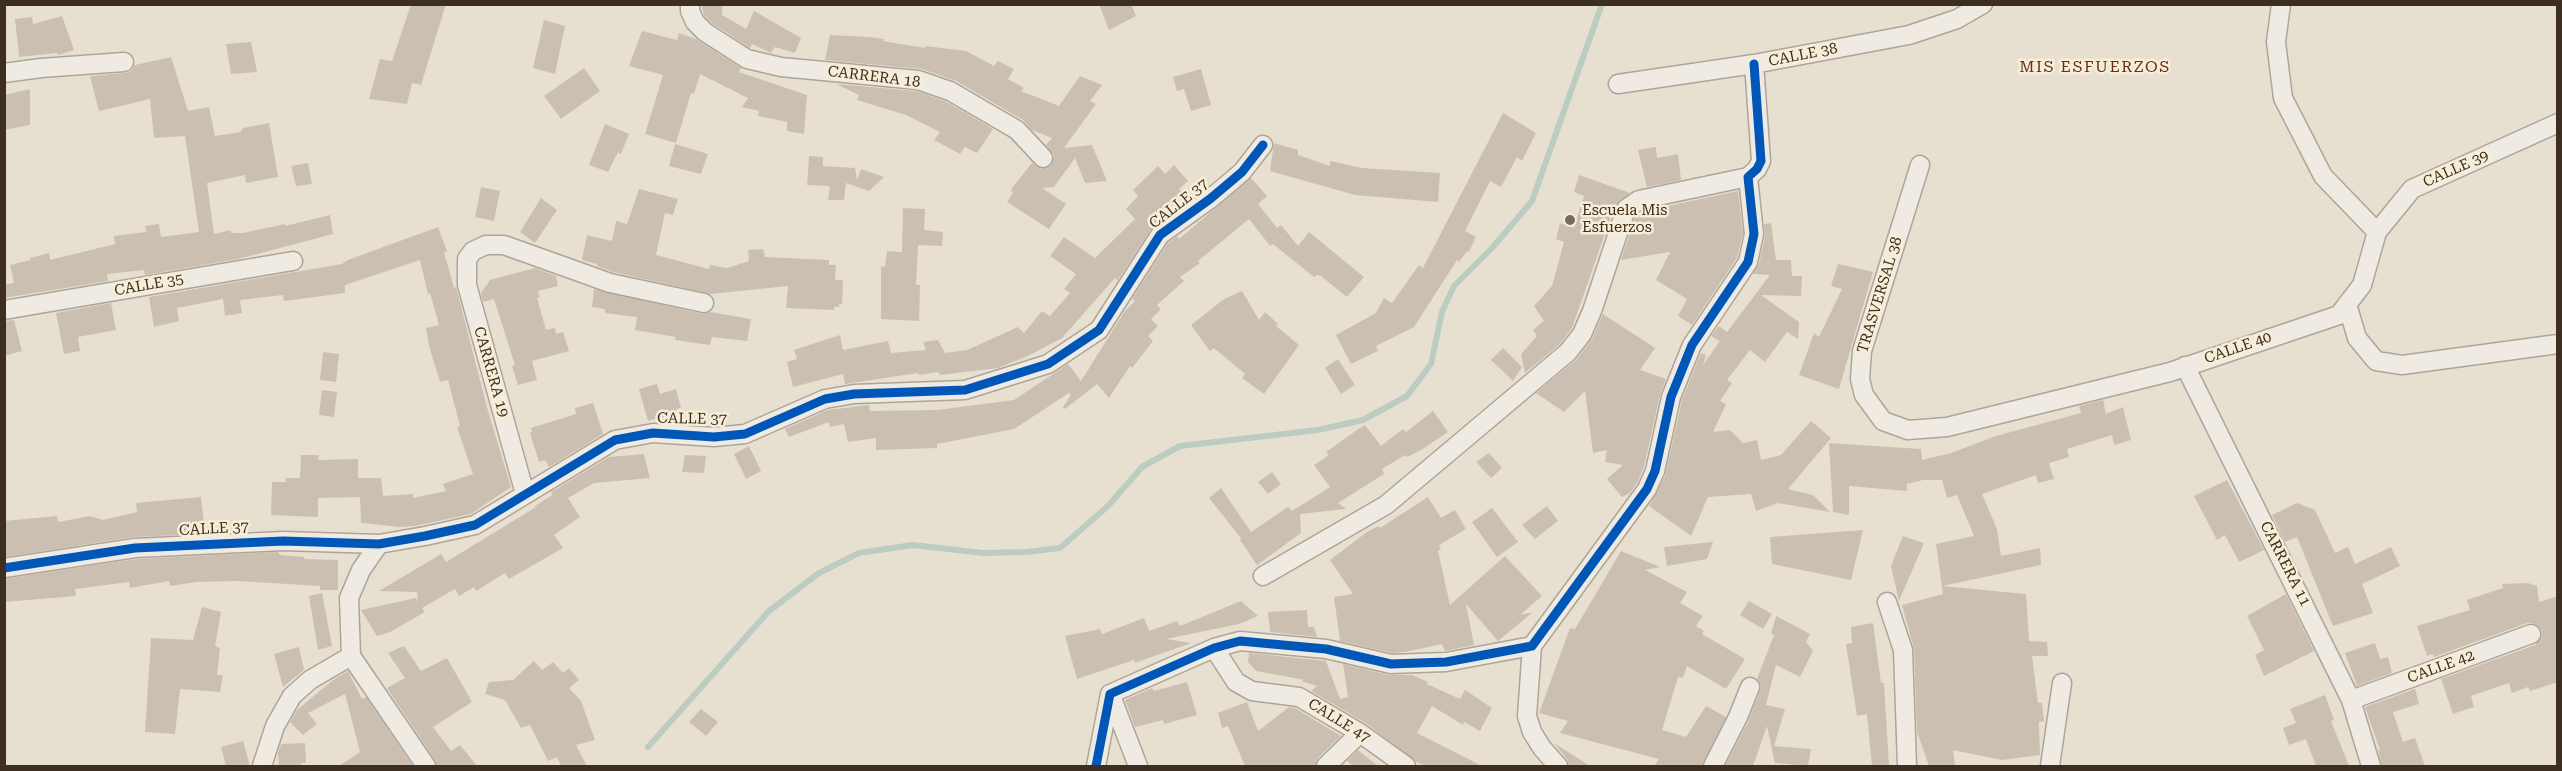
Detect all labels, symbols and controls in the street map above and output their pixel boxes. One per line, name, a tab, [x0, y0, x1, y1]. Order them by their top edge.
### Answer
street label: CALLE 38	[1767, 39, 1839, 71]
district label: MIS ESFUERZOS	[2019, 57, 2171, 77]
street label: CARRERA 18	[827, 62, 921, 92]
street label: CALLE 39	[2420, 147, 2492, 191]
street label: CALLE 37	[1146, 175, 1212, 233]
place label: Escuela Mis Esfuerzos	[1582, 202, 1667, 237]
marker: Escuela Mis Esfuerzos	[1563, 213, 1577, 227]
street label: TRASVERSAL 38	[1854, 235, 1906, 355]
street label: CALLE 35	[113, 270, 185, 300]
street label: CARRERA 19	[469, 325, 513, 419]
street label: CALLE 40	[2202, 328, 2274, 368]
street label: CALLE 37	[657, 409, 727, 429]
street label: CALLE 37	[179, 518, 249, 540]
street label: CARRERA 11	[2256, 518, 2314, 610]
street label: CALLE 42	[2405, 647, 2477, 687]
street label: CALLE 47	[1305, 695, 1373, 747]

